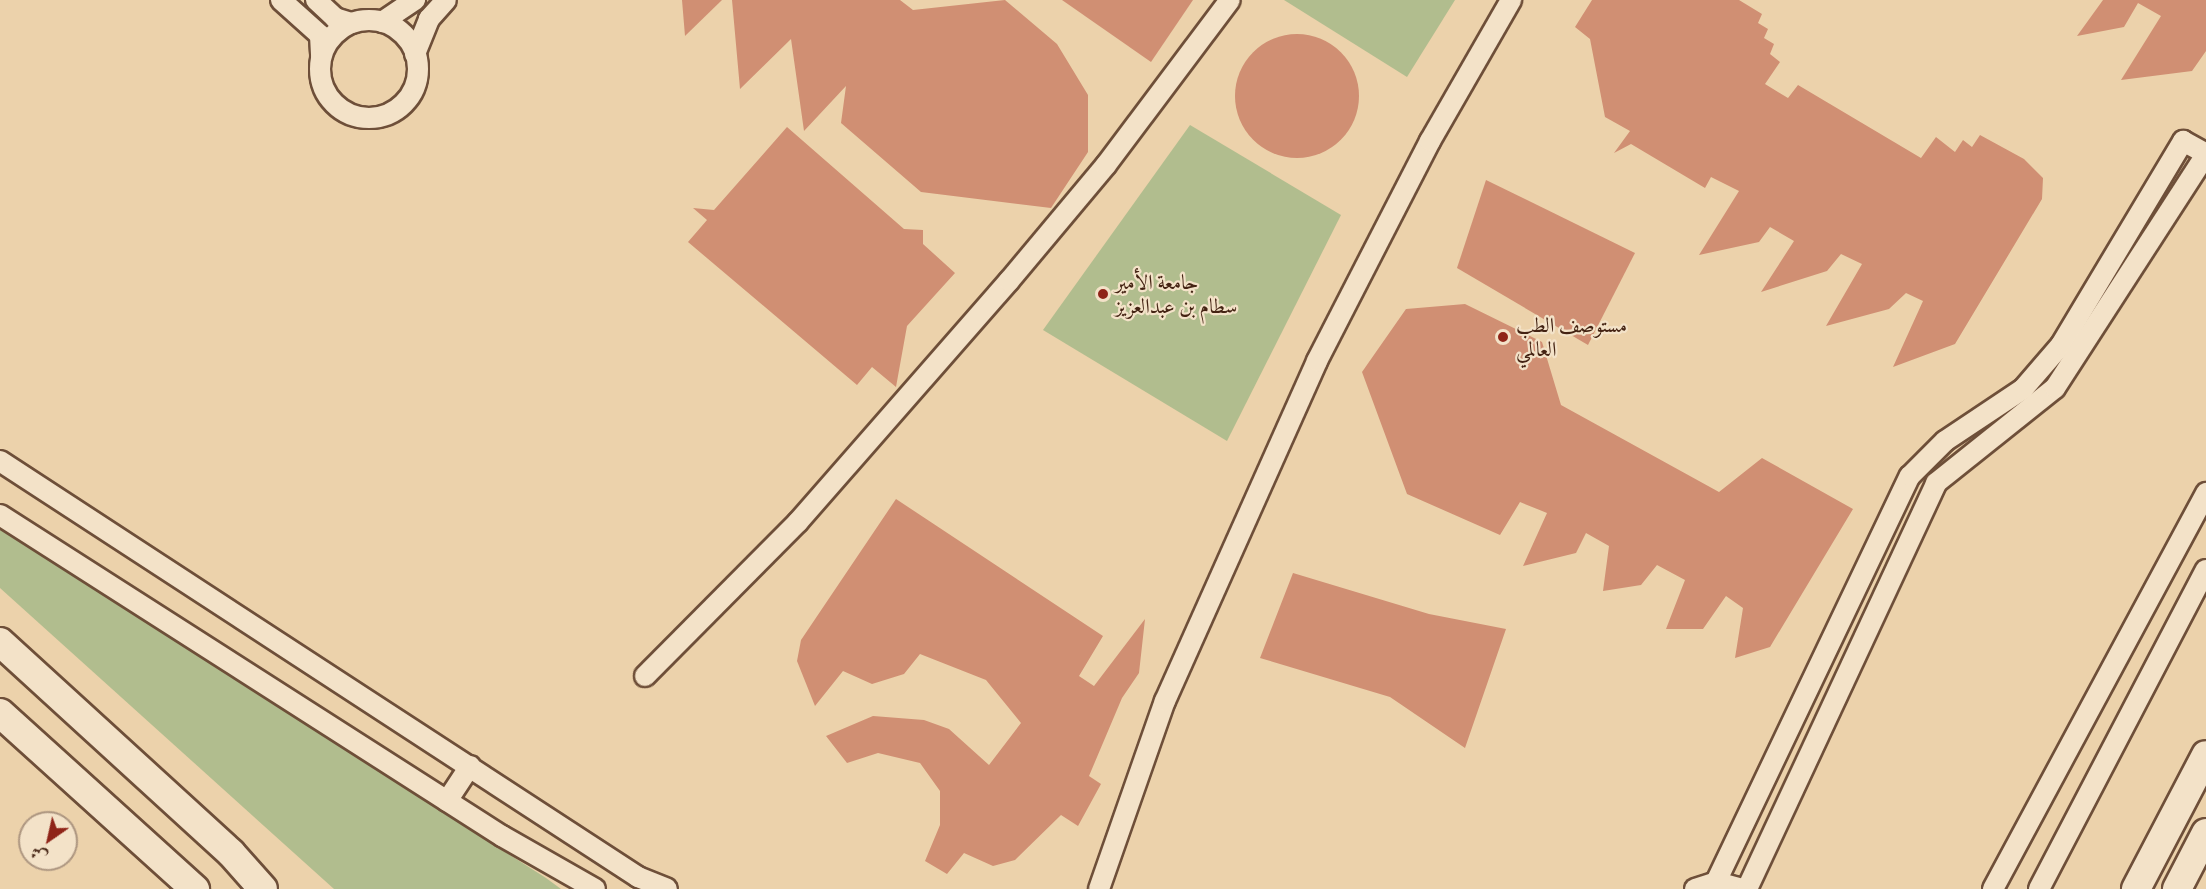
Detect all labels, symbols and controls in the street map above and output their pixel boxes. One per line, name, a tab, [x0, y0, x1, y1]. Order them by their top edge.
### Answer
place label: جامعة الأمير سطام بن عبدالعزيز	[1115, 269, 1237, 319]
marker: جامعة الأمير سطام بن عبدالعزيز	[1096, 287, 1110, 301]
place label: مستوصف الطب العالمي	[1516, 312, 1627, 362]
marker: مستوصف الطب العالمي	[1494, 328, 1512, 346]
north arrow	[18, 811, 78, 871]
text: ش	[27, 842, 51, 867]

